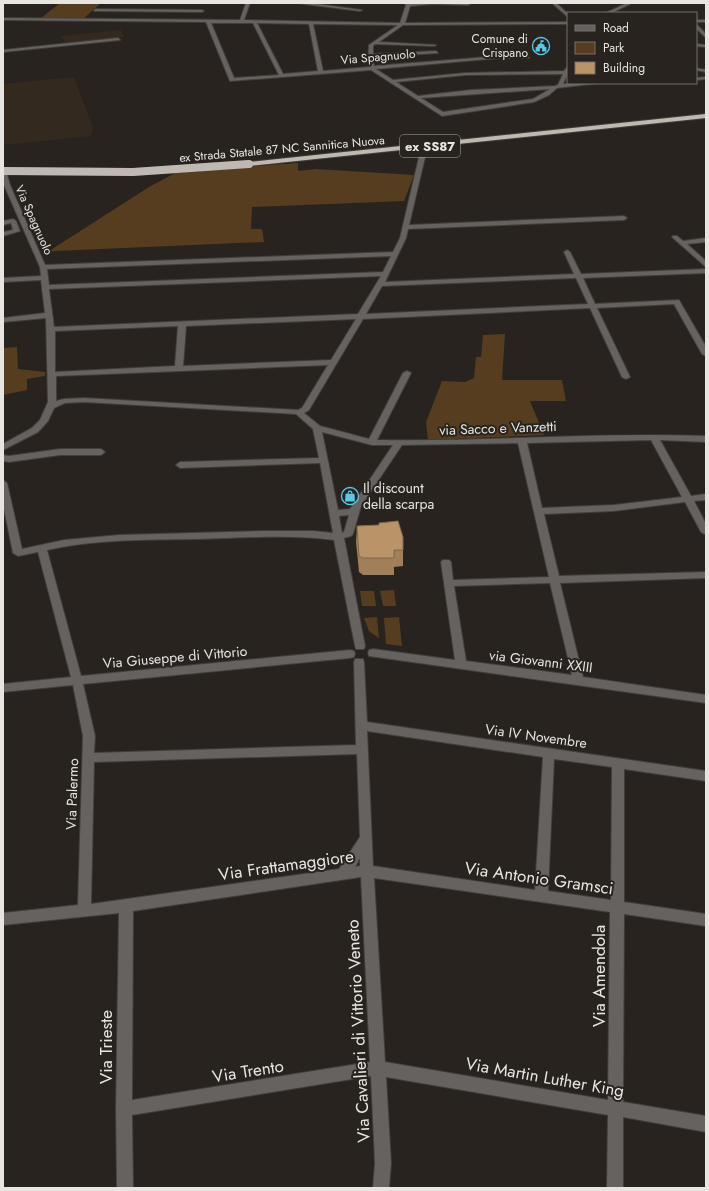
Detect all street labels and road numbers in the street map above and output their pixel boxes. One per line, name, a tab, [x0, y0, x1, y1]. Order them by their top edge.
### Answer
street label: Via Spagnuolo	[340, 45, 417, 69]
street label: ex Strada Statale 87 NC Sannitica Nuova	[178, 131, 386, 167]
road number: ex SS87	[400, 135, 460, 157]
street label: Via Spagnuolo	[11, 182, 58, 258]
street label: via Sacco e Vanzetti	[439, 416, 557, 440]
street label: Via Giuseppe di Vittorio	[102, 641, 248, 673]
street label: via Giovanni XXIII	[488, 645, 594, 677]
street label: Via IV Novembre	[484, 719, 588, 753]
street label: Via Palermo	[61, 758, 83, 830]
street label: Via Frattamaggiore	[217, 844, 355, 886]
street label: Via Antonio Gramsci	[463, 856, 615, 900]
street label: Via Cavalieri di Vittorio Veneto	[340, 919, 376, 1143]
street label: Via Amendola	[587, 925, 611, 1027]
street label: Via Trieste	[94, 1010, 118, 1084]
street label: Via Martin Luther King	[464, 1051, 626, 1103]
street label: Via Trento	[211, 1054, 285, 1088]

